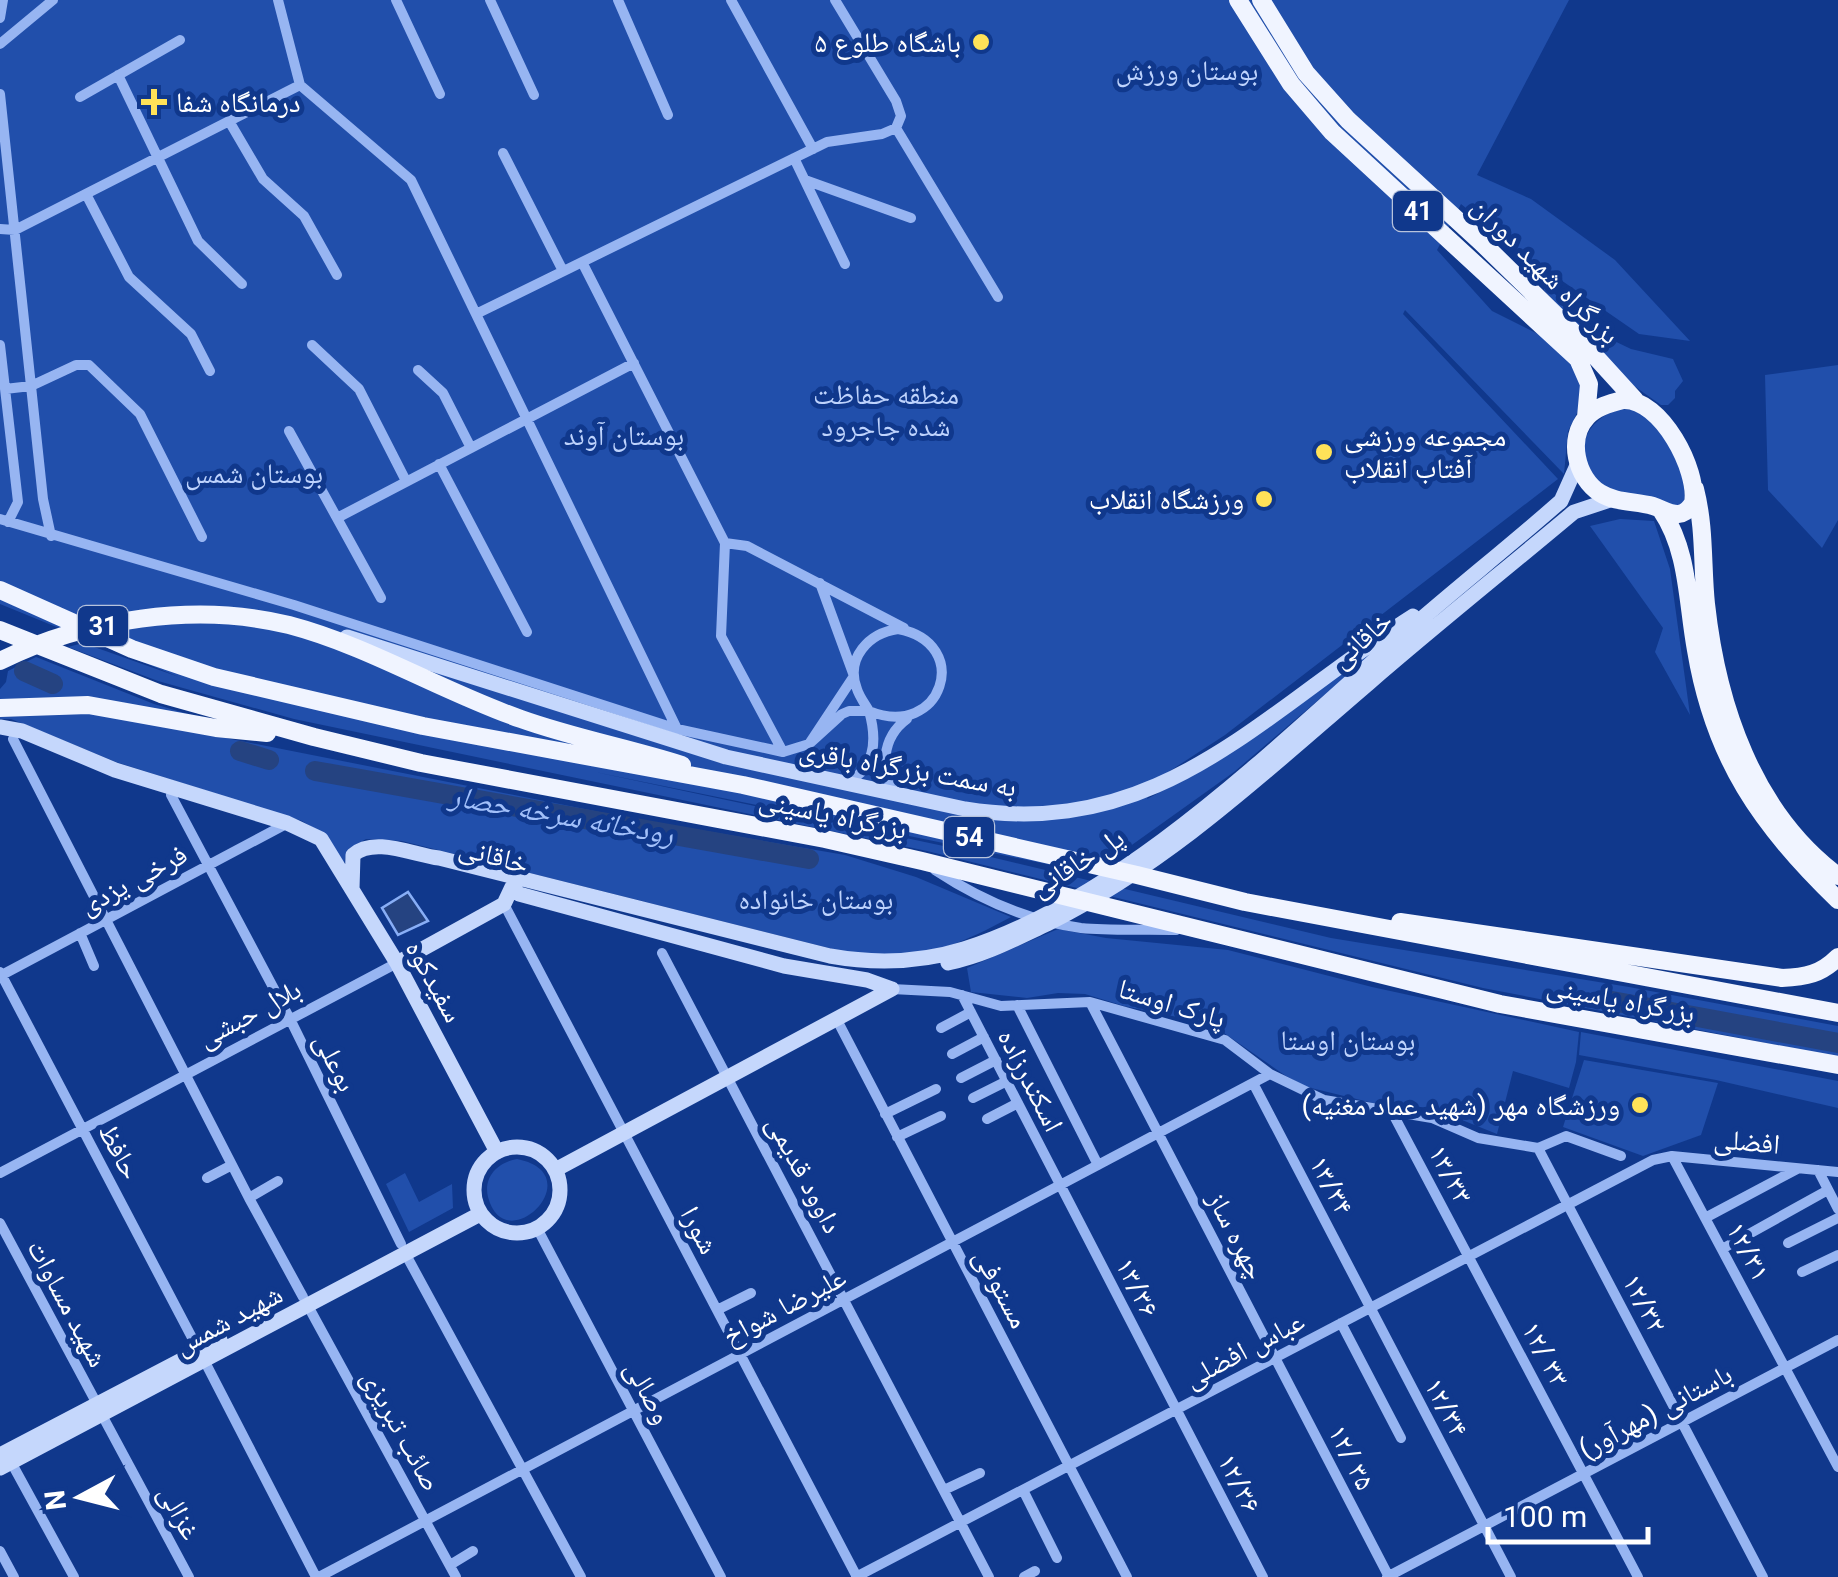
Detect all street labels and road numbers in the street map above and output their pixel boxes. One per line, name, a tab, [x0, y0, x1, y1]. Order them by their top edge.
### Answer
street label: بزرگراه شهید دوران	[1465, 189, 1627, 351]
road number: 41	[1393, 191, 1443, 231]
street label: خاقانی	[1324, 604, 1399, 676]
road number: 31	[78, 606, 128, 646]
street label: به سمت بزرگراه باقری	[797, 733, 1019, 804]
street label: بزرگراه یاسینی	[756, 783, 910, 847]
road number: 54	[944, 817, 994, 857]
street label: پل خاقانی	[1025, 821, 1131, 905]
street label: خاقانی	[455, 830, 532, 882]
street label: فرخی یزدی	[74, 837, 193, 922]
street label: سفیدکوه	[399, 934, 471, 1028]
street label: بزرگراه یاسینی	[1544, 969, 1698, 1031]
street label: پارک اوستا	[1114, 972, 1229, 1036]
street label: بلال حبشی	[192, 973, 307, 1055]
street label: اسکندرزاده	[991, 1023, 1070, 1137]
street label: بوعلی	[306, 1028, 364, 1097]
street label: داوود قدیمی	[759, 1110, 849, 1239]
street label: حافظ	[91, 1118, 148, 1185]
street label: افضلی	[1712, 1122, 1781, 1162]
street label: ۱۳/۳۳	[1421, 1139, 1480, 1209]
street label: ۱۳/۳۴	[1302, 1150, 1361, 1220]
street label: چهره ساز	[1200, 1185, 1273, 1285]
street label: شورا	[673, 1201, 726, 1260]
street label: ۱۲/۳۱	[1719, 1216, 1778, 1286]
street label: شهید مساوات	[20, 1234, 115, 1372]
street label: مستوفی	[966, 1243, 1036, 1334]
street label: ۱۳/۳۶	[1109, 1252, 1166, 1322]
street label: علیرضا شواخ	[717, 1260, 852, 1353]
street label: ۱۲/۳۲	[1615, 1268, 1674, 1338]
street label: شهید شمس	[168, 1277, 288, 1363]
street label: عباس افضلی	[1179, 1304, 1310, 1396]
street label: ۱۲/ ۳۳	[1515, 1316, 1576, 1392]
street label: وصالی	[617, 1355, 679, 1430]
street label: باستانی (مهرآور)	[1573, 1357, 1738, 1467]
street label: صائب تبریزی	[355, 1364, 448, 1497]
street label: ۱۲/۳۴	[1417, 1372, 1476, 1442]
street label: ۱۲/ ۳۵	[1321, 1419, 1382, 1495]
street label: ۱۲/۳۶	[1211, 1448, 1268, 1518]
street label: غزالی	[151, 1479, 208, 1546]

